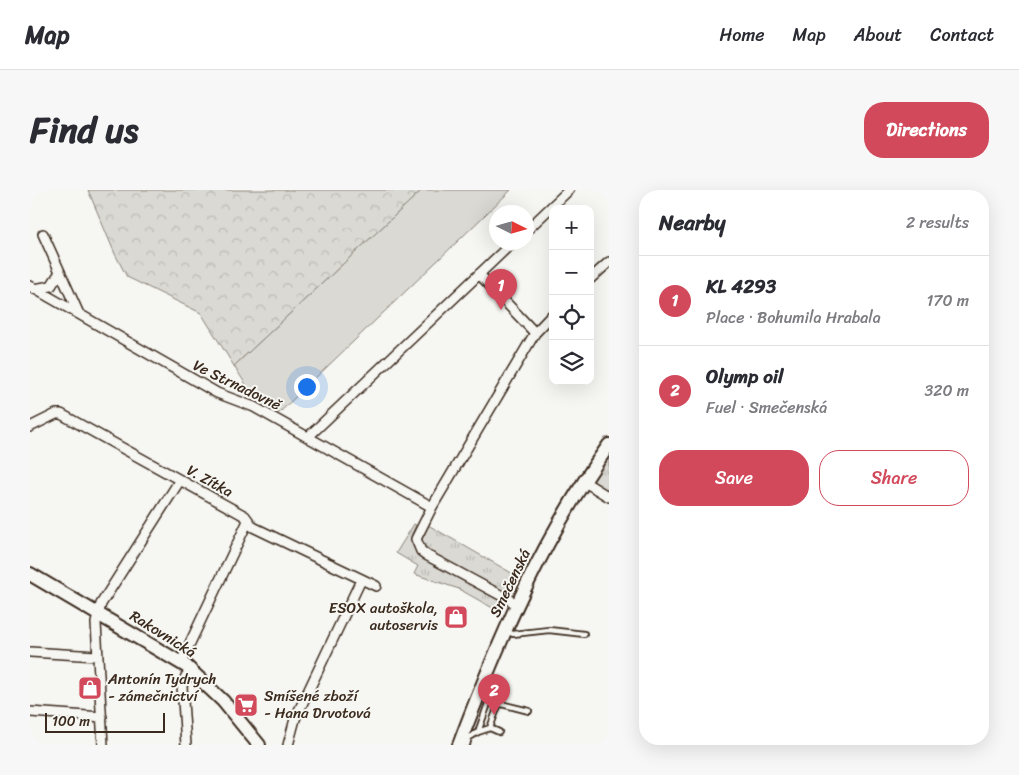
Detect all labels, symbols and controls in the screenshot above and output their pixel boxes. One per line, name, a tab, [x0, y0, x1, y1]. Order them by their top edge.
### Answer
text: Map	[25, 14, 69, 56]
text: Home	[720, 19, 765, 51]
text: Map	[793, 19, 826, 51]
text: About	[854, 19, 902, 51]
text: Contact	[930, 19, 994, 51]
text: Find us	[30, 99, 138, 161]
button: Directions	[864, 102, 989, 158]
text: Nearby	[659, 204, 725, 242]
north arrow	[489, 205, 534, 250]
map controls	[549, 205, 594, 385]
button: +	[549, 205, 594, 250]
text: 2 results	[906, 208, 969, 237]
button: −	[549, 250, 594, 295]
pin: 1	[485, 269, 517, 310]
text: KL 4293	[706, 270, 776, 303]
text: 1	[672, 286, 678, 315]
text: 170 m	[926, 286, 969, 315]
button: locate	[549, 295, 594, 340]
text: Place · Bohumila Hrabala	[706, 303, 881, 332]
button: layers	[549, 340, 594, 385]
street label: Ve Strnadovně	[188, 352, 287, 418]
text: Olymp oil	[706, 360, 783, 393]
your location	[294, 374, 320, 400]
text: 2	[670, 376, 680, 405]
text: 320 m	[924, 376, 969, 405]
text: Fuel · Smečenská	[706, 393, 827, 422]
button: Save	[659, 450, 809, 506]
button: Share	[819, 450, 969, 506]
street label: V. Zítka	[182, 458, 239, 505]
street label: Smečenská	[482, 544, 538, 622]
place label: ESOX autoškola, autoservis	[329, 595, 438, 638]
street label: Rakovnická	[125, 603, 202, 665]
shop icon: ESOX autoškola, autoservis	[443, 604, 469, 630]
place label: Antonín Tydrych - zámečnictví	[107, 666, 216, 709]
pin: 2	[478, 674, 510, 715]
shop icon: Antonín Tydrych - zámečnictví	[77, 675, 103, 701]
place label: Smíšené zboží - Hana Drvotová	[264, 683, 371, 726]
supermarket icon: Smíšené zboží - Hana Drvotová	[233, 692, 259, 718]
text: 100 m	[52, 709, 90, 734]
scale bar	[45, 710, 165, 733]

